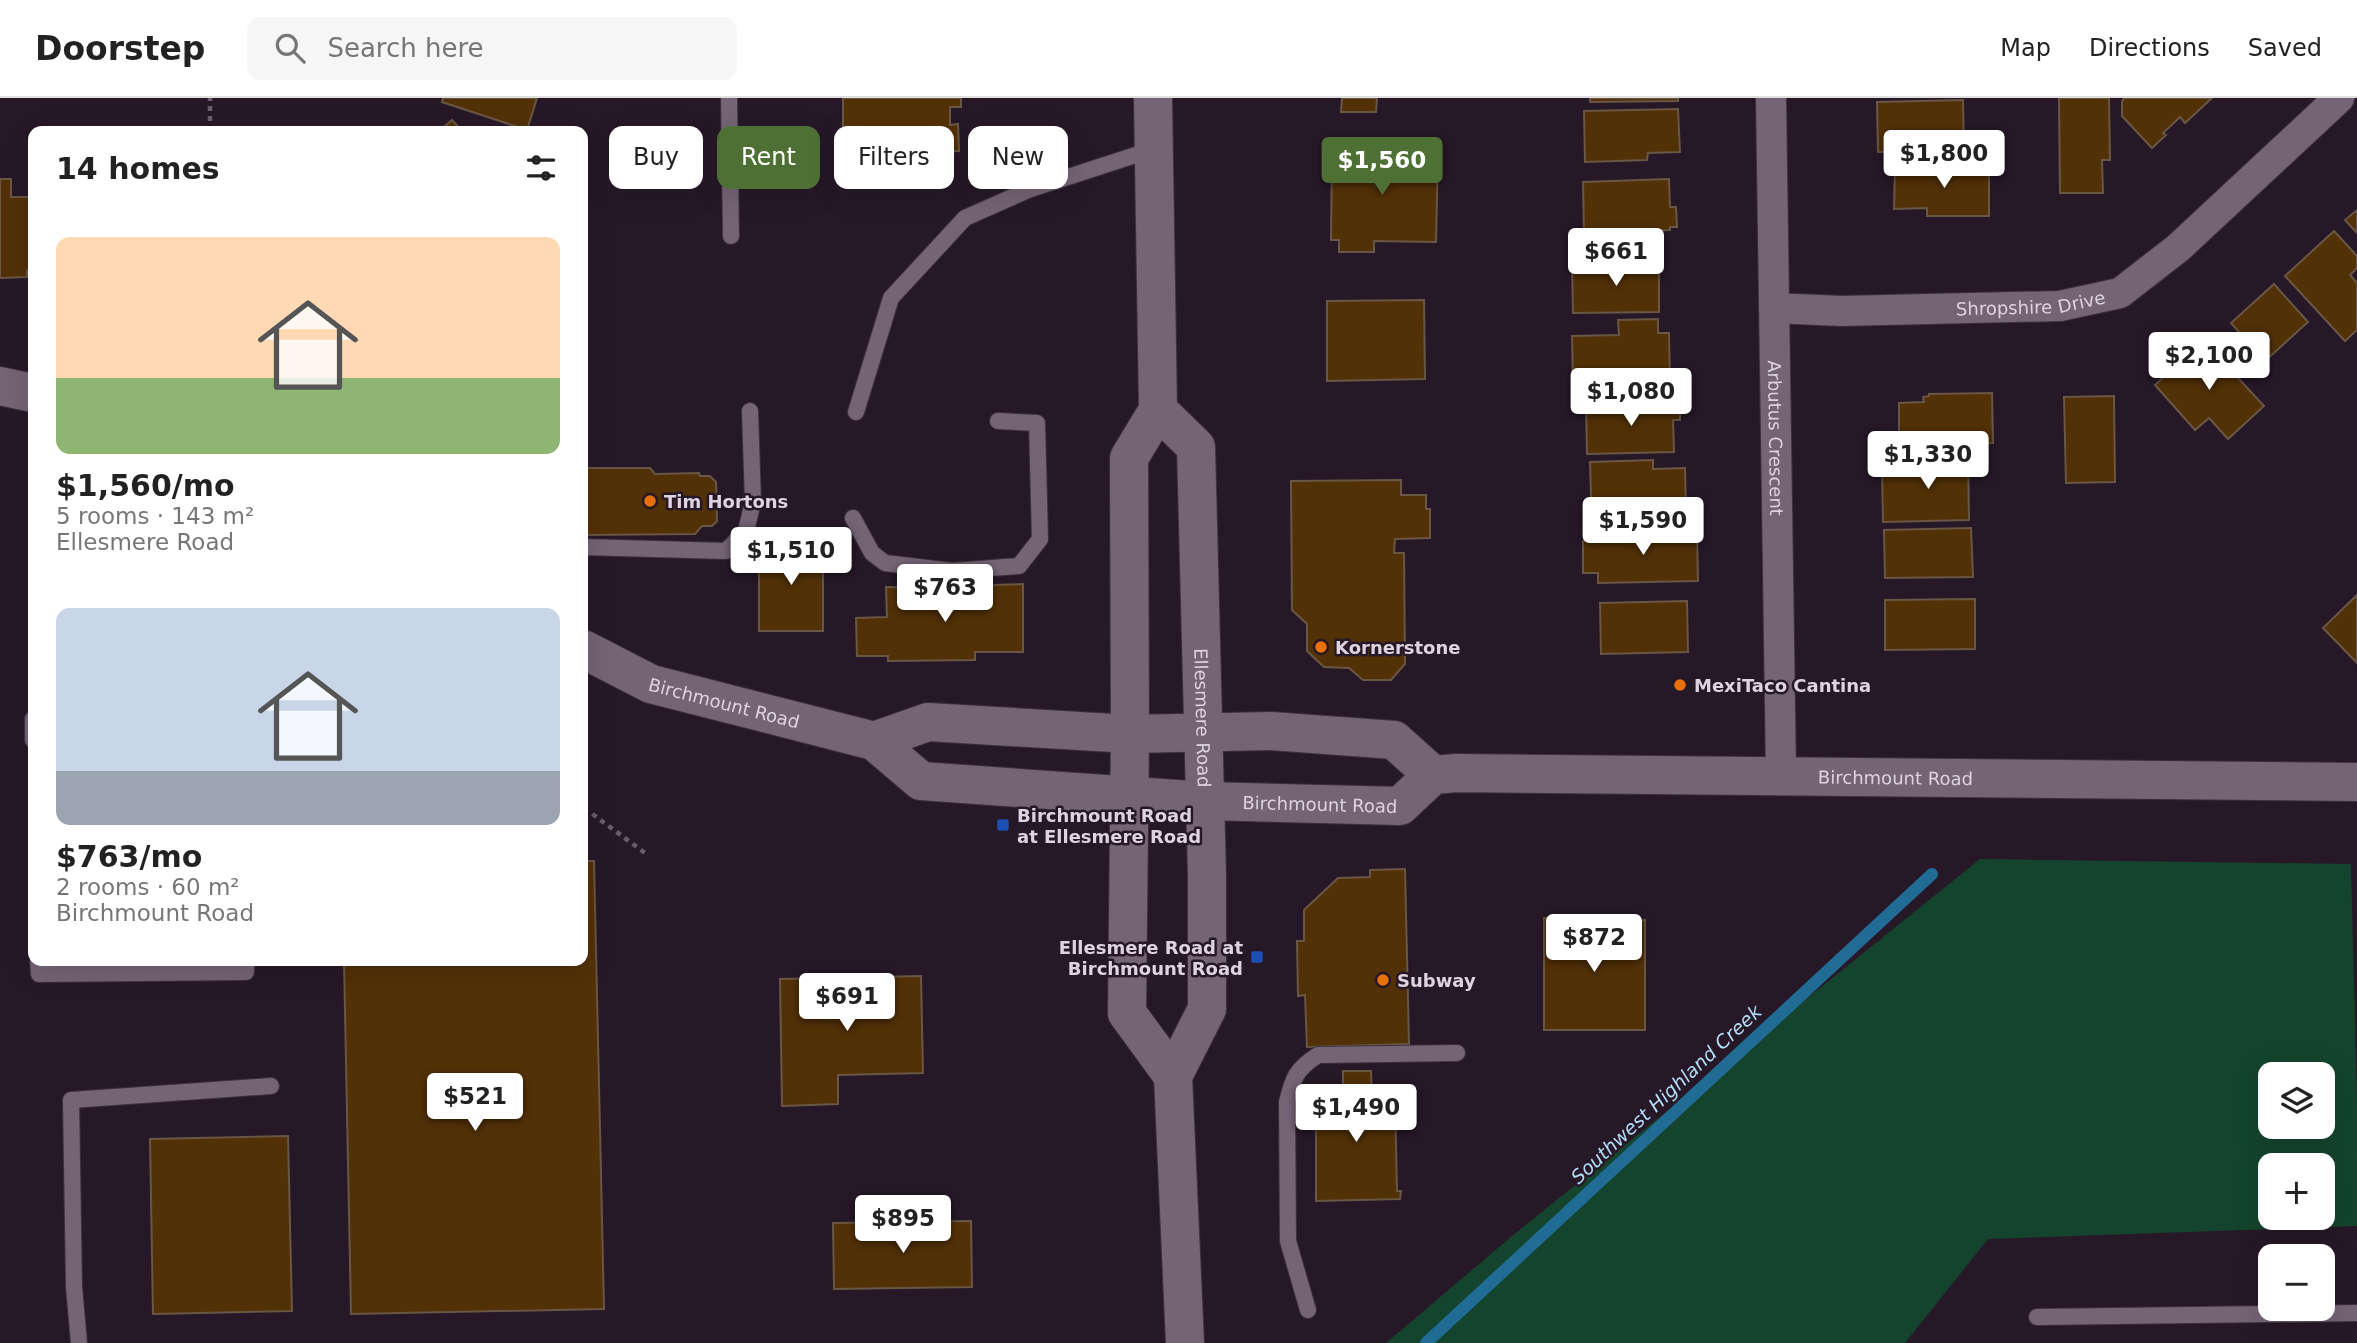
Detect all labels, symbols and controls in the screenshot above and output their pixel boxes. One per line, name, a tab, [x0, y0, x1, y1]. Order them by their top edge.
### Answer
search box	[247, 17, 737, 80]
text: Doorstep	[35, 29, 205, 68]
icon: search	[271, 29, 309, 67]
text: Search here	[327, 33, 484, 63]
text: Map	[2000, 34, 2051, 62]
text: Directions	[2089, 34, 2210, 62]
text: Saved	[2248, 34, 2322, 62]
chip: Buy	[609, 126, 703, 189]
chip: Rent	[717, 126, 820, 189]
chip: Filters	[834, 126, 954, 189]
chip: New	[968, 126, 1068, 189]
pin: $1,800	[1887, 130, 2001, 190]
pin: $1,560	[1325, 138, 1439, 197]
text: $1,800	[1900, 140, 1988, 166]
text: $1,560	[1338, 147, 1426, 173]
icon: filters	[522, 149, 560, 187]
text: 14 homes	[56, 151, 220, 186]
pin: $661	[1575, 228, 1657, 288]
text: $661	[1584, 238, 1648, 264]
icon: home	[245, 282, 371, 408]
street label: Shropshire Drive	[1956, 286, 2107, 319]
pin: $2,100	[2152, 332, 2266, 392]
text: $2,100	[2165, 342, 2253, 368]
street label: Arbutus Crescent	[1764, 360, 1788, 516]
pin: $1,080	[1574, 368, 1688, 428]
text: $1,080	[1587, 378, 1675, 404]
pin: $1,330	[1871, 432, 1985, 491]
text: $1,330	[1884, 441, 1972, 467]
text: $1,560/mo	[56, 468, 235, 503]
place label: Tim Hortons	[664, 491, 788, 512]
marker: Tim Hortons	[642, 493, 658, 509]
pin: $1,590	[1586, 498, 1700, 557]
text: 5 rooms · 143 m²	[56, 503, 254, 529]
text: $1,590	[1599, 507, 1687, 533]
pin: $1,510	[734, 528, 848, 587]
text: Ellesmere Road	[56, 529, 234, 555]
text: $1,510	[747, 537, 835, 563]
pin: $763	[904, 564, 986, 624]
text: $763	[913, 574, 977, 600]
place label: Kornerstone	[1335, 637, 1460, 658]
marker: Kornerstone	[1313, 639, 1329, 655]
street label: Ellesmere Road	[1191, 648, 1215, 788]
icon: home	[245, 653, 371, 779]
street label: Birchmount Road	[646, 673, 802, 732]
place label: MexiTaco Cantina	[1694, 675, 1871, 696]
marker: MexiTaco Cantina	[1672, 677, 1688, 693]
street label: Birchmount Road	[1818, 766, 1973, 789]
street label: Birchmount Road	[1242, 791, 1398, 816]
place label: Birchmount Road at Ellesmere Road	[1017, 805, 1201, 847]
marker: Birchmount Road at Ellesmere Road	[995, 817, 1011, 833]
text: $763/mo	[56, 839, 202, 874]
text: 2 rooms · 60 m²	[56, 874, 240, 900]
text: Birchmount Road	[56, 900, 254, 926]
pin: $872	[1553, 914, 1635, 974]
text: $872	[1562, 924, 1626, 950]
place label: Ellesmere Road at Birchmount Road	[1059, 937, 1243, 979]
marker: Ellesmere Road at Birchmount Road	[1249, 949, 1265, 965]
place label: Subway	[1397, 970, 1476, 991]
marker: Subway	[1375, 972, 1391, 988]
pin: $691	[806, 974, 888, 1033]
text: $691	[815, 983, 879, 1009]
water label: Southwest Highland Creek	[1566, 999, 1766, 1188]
map controls	[2258, 1062, 2335, 1321]
button: layers	[2258, 1062, 2335, 1139]
pin: $521	[434, 1074, 516, 1133]
text: $521	[443, 1083, 507, 1109]
pin: $1,490	[1299, 1084, 1413, 1144]
text: $1,490	[1312, 1094, 1400, 1120]
button: +	[2258, 1153, 2335, 1230]
pin: $895	[862, 1196, 944, 1255]
text: $895	[871, 1205, 935, 1231]
button: −	[2258, 1244, 2335, 1321]

